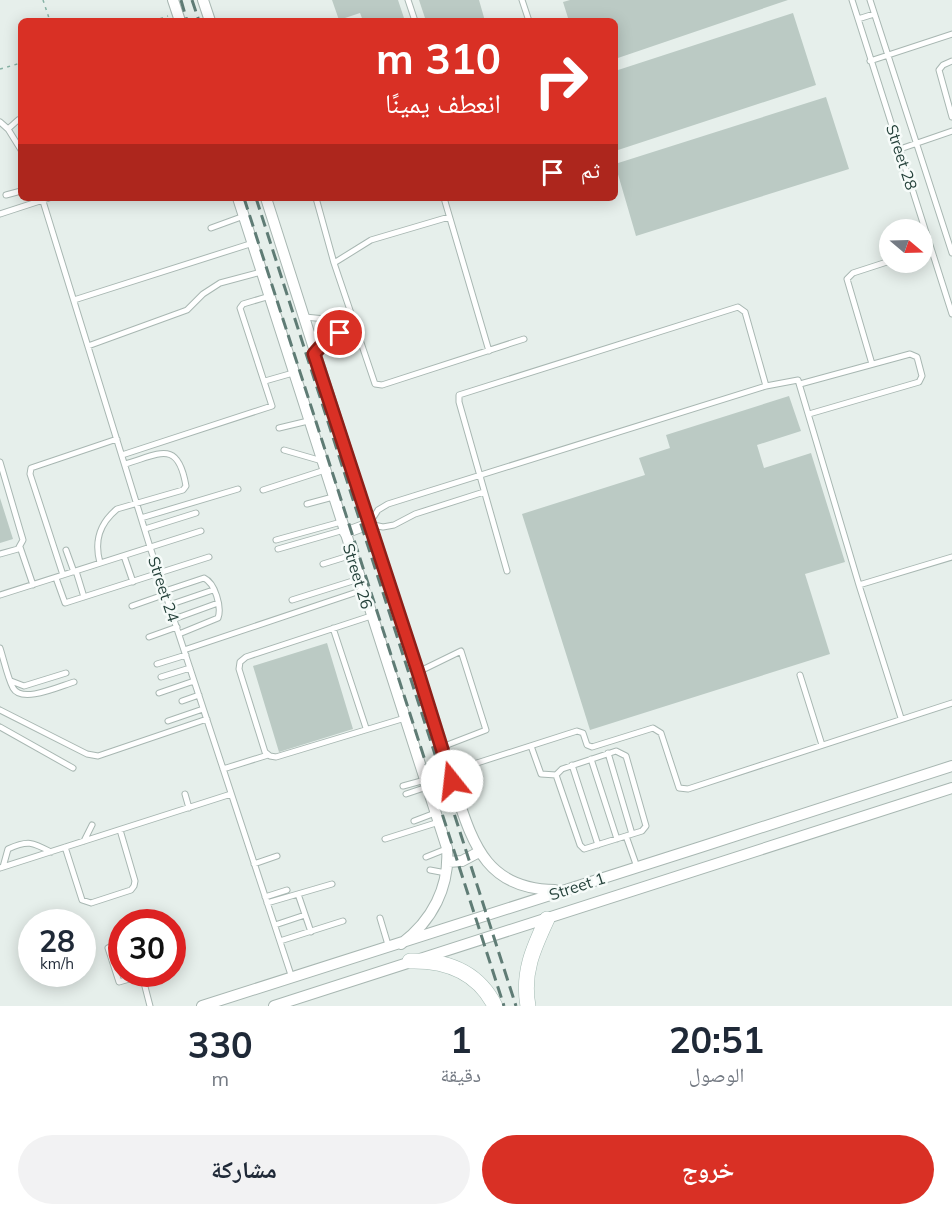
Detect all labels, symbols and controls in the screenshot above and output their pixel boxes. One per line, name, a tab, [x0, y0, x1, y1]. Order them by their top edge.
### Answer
text: 310 m	[376, 32, 501, 85]
icon: right	[522, 42, 600, 120]
text: انعطف يمينًا	[385, 86, 501, 120]
street label: Street 28	[882, 122, 922, 192]
icon: arrive	[536, 156, 569, 189]
text: ثم	[581, 156, 600, 184]
north arrow	[879, 219, 933, 273]
map controls	[879, 219, 933, 273]
pin	[314, 307, 365, 358]
icon: arrive	[323, 316, 356, 349]
street label: Street 26	[339, 541, 377, 611]
street label: Street 24	[144, 554, 184, 625]
position arrow	[420, 749, 484, 813]
street label: Street 1	[546, 868, 608, 904]
speed limit sign: 30	[108, 909, 186, 987]
text: 28	[39, 922, 75, 960]
text: km/h	[40, 954, 74, 973]
text: 1	[450, 1017, 472, 1062]
text: 20:51	[669, 1017, 764, 1062]
text: 330	[188, 1022, 253, 1067]
text: دقيقة	[440, 1062, 481, 1087]
text: الوصول	[689, 1062, 744, 1087]
text: m	[211, 1066, 229, 1091]
button: مشاركة	[18, 1135, 470, 1204]
button: خروج	[482, 1135, 934, 1204]

